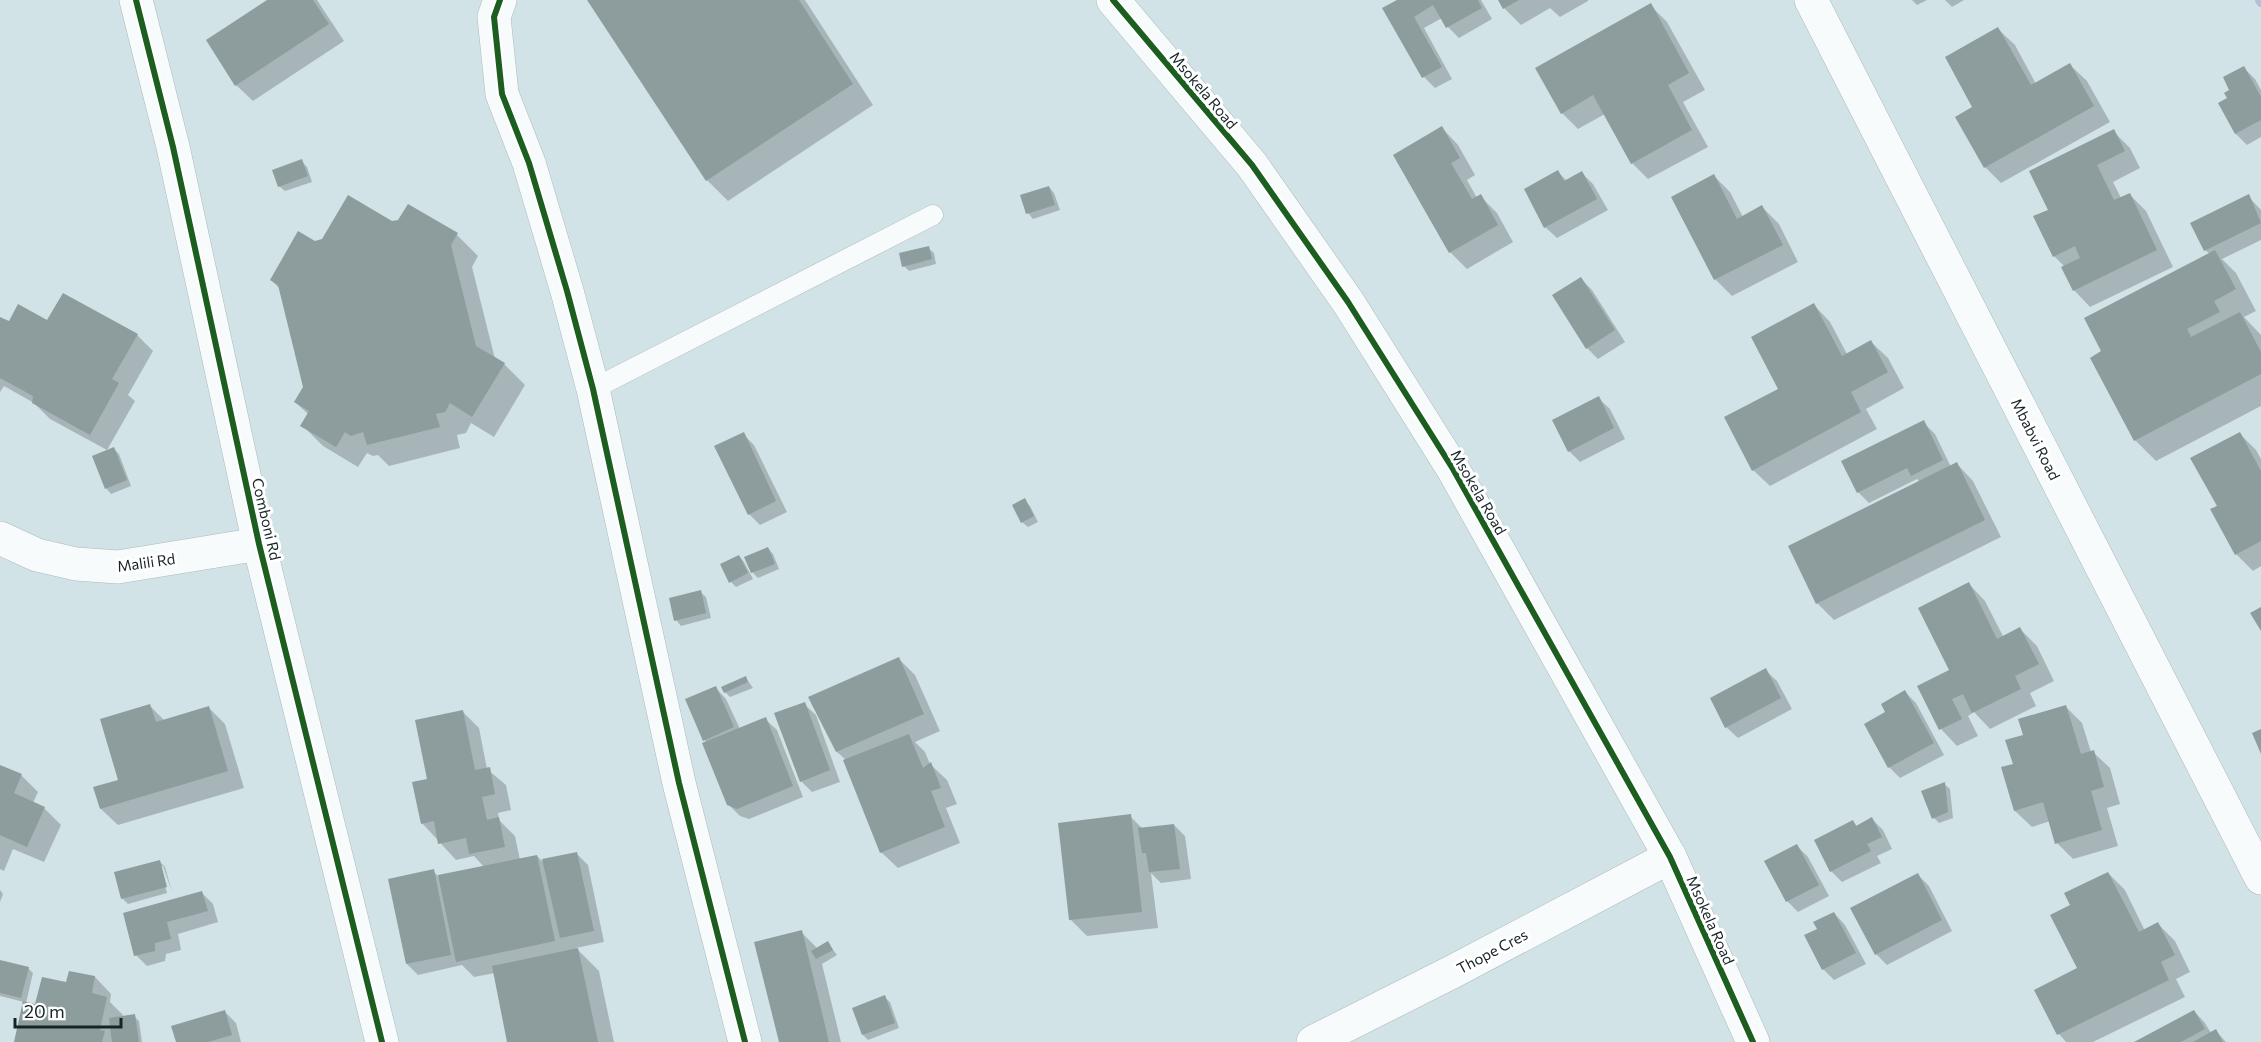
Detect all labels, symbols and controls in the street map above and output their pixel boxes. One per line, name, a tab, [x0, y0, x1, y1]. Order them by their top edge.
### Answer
street label: Msokela Road	[1166, 48, 1242, 132]
street label: Mbabvi Road	[2008, 395, 2064, 483]
street label: Msokela Road	[1447, 446, 1511, 538]
street label: Comboni Rd	[249, 476, 285, 562]
street label: Malili Rd	[116, 549, 176, 575]
street label: Msokela Road	[1683, 873, 1739, 967]
street label: Thope Cres	[1454, 925, 1531, 977]
scale bar	[15, 991, 122, 1029]
text: 20 m	[24, 1000, 65, 1022]

